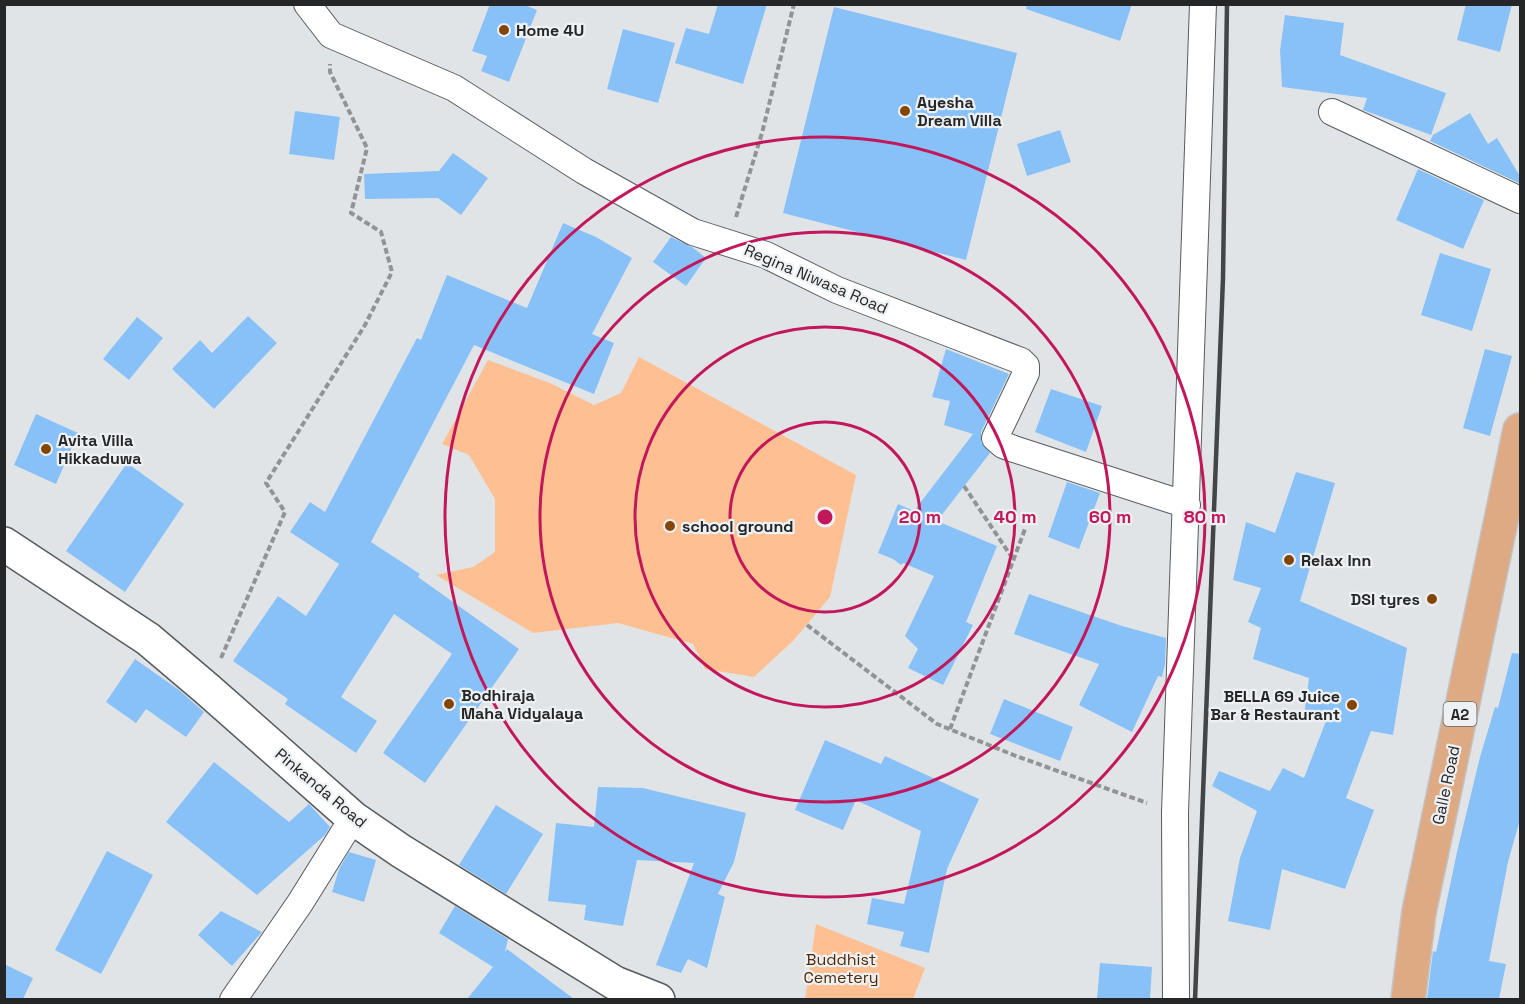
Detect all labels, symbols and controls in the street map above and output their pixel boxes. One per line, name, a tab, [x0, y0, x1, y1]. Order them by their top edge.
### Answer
place label: Home 4U	[516, 20, 584, 41]
marker: Home 4U	[497, 23, 511, 37]
place label: Ayesha Dream Villa	[917, 92, 1002, 131]
marker: Ayesha Dream Villa	[898, 104, 912, 118]
street label: Regina Niwasa Road	[741, 239, 891, 319]
place label: Avita Villa Hikkaduwa	[58, 430, 142, 469]
marker: Avita Villa Hikkaduwa	[39, 442, 53, 456]
text: 20 m	[899, 505, 941, 528]
text: 40 m	[993, 505, 1037, 528]
text: 60 m	[1089, 505, 1131, 528]
text: 80 m	[1184, 505, 1226, 528]
centre of rings	[815, 507, 835, 527]
place label: school ground	[682, 516, 794, 537]
marker: school ground	[663, 519, 677, 533]
place label: Relax Inn	[1301, 550, 1371, 571]
marker: Relax Inn	[1282, 553, 1296, 567]
place label: DSI tyres	[1351, 589, 1420, 610]
marker: DSI tyres	[1425, 592, 1439, 606]
place label: Bodhiraja Maha Vidyalaya	[461, 685, 583, 724]
place label: BELLA 69 Juice Bar & Restaurant	[1210, 686, 1340, 725]
marker: Bodhiraja Maha Vidyalaya	[442, 697, 456, 711]
marker: BELLA 69 Juice Bar & Restaurant	[1345, 698, 1359, 712]
road number: A2	[1444, 702, 1476, 726]
street label: Pinkanda Road	[271, 743, 371, 833]
street label: Galle Road	[1427, 743, 1465, 827]
park label: Buddhist Cemetery	[803, 949, 879, 988]

